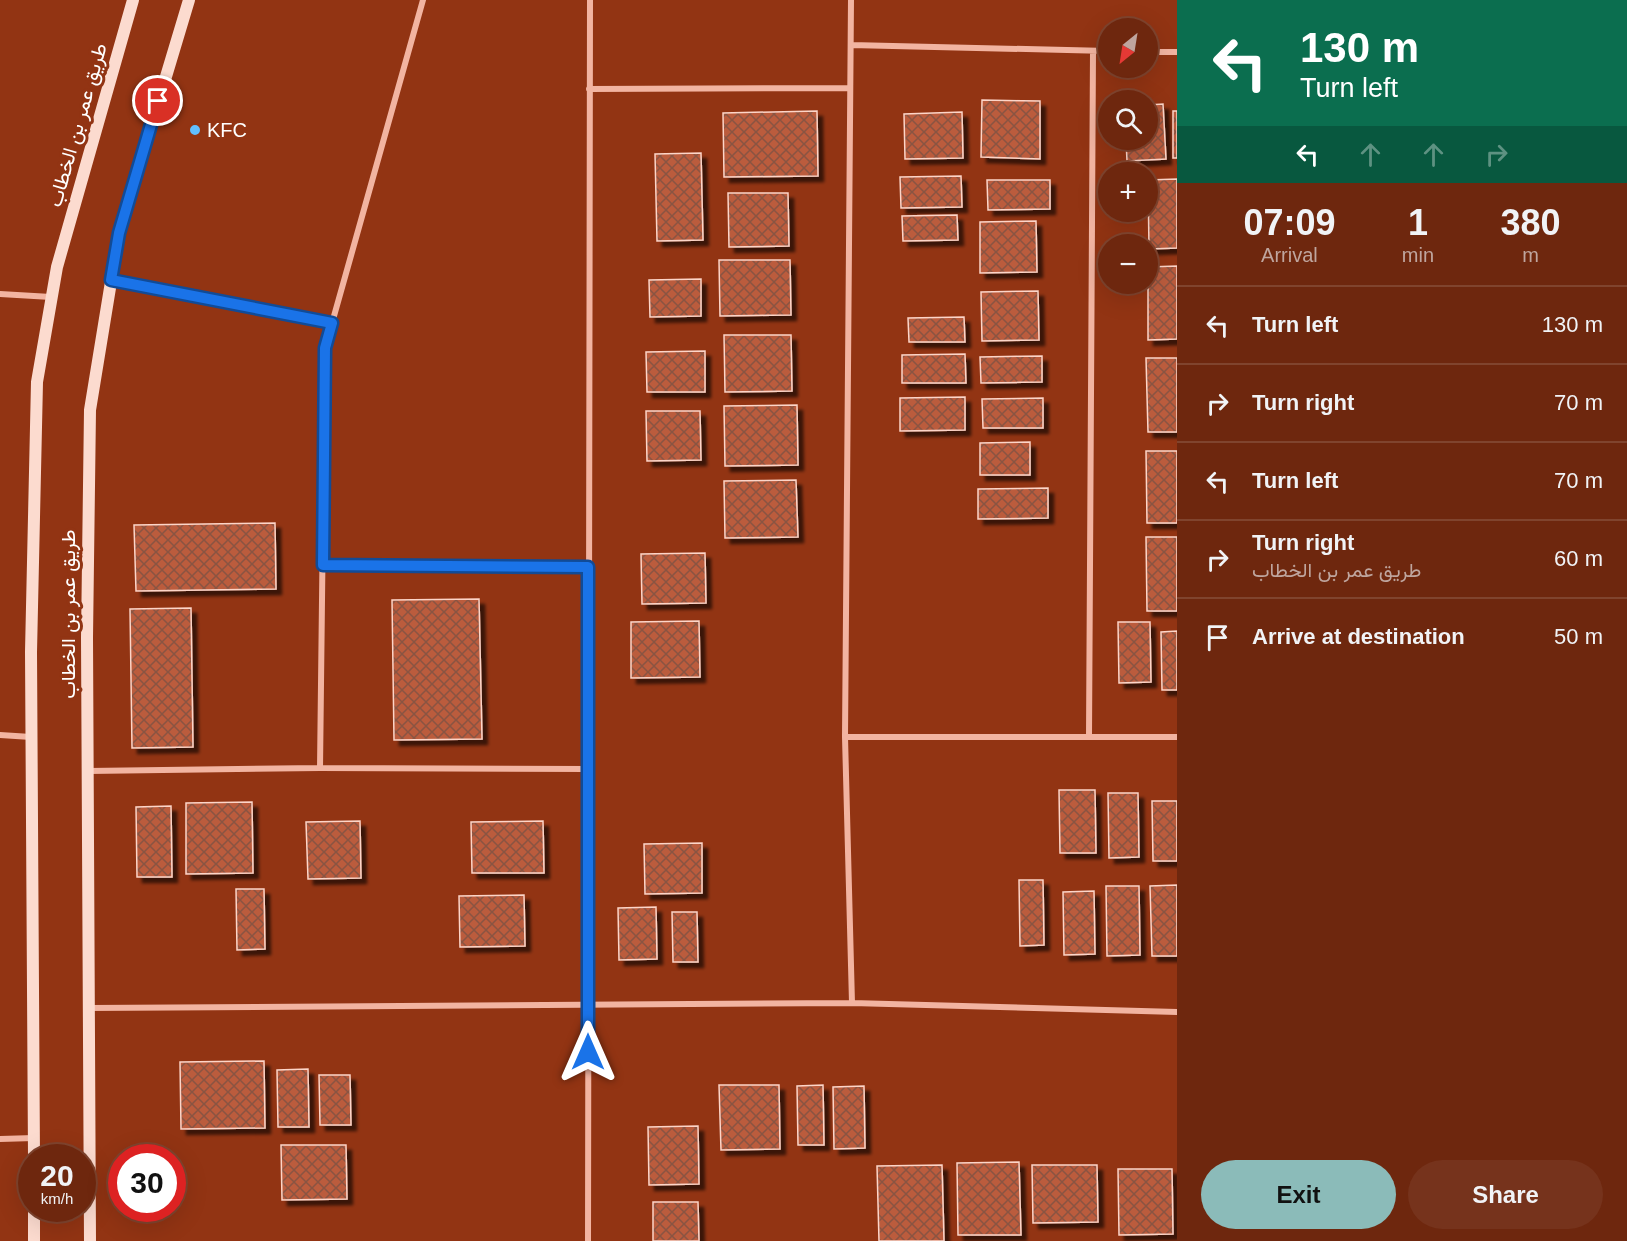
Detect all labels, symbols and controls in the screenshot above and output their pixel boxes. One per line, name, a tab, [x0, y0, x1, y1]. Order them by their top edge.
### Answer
north arrow	[1098, 18, 1158, 78]
map controls	[1098, 18, 1158, 294]
icon: left	[1201, 24, 1279, 102]
text: 130 m	[1300, 24, 1419, 71]
street label: طريق عمر بن الخطاب	[43, 41, 113, 210]
text: Turn left	[1300, 73, 1398, 103]
pin	[132, 75, 183, 126]
icon: arrive	[141, 84, 174, 117]
button: search	[1098, 90, 1158, 150]
place label: KFC	[207, 119, 247, 141]
marker: KFC	[188, 123, 202, 137]
icon: left	[1291, 138, 1324, 171]
icon: ahead	[1354, 138, 1387, 171]
icon: ahead	[1417, 138, 1450, 171]
icon: right	[1480, 138, 1513, 171]
button: +	[1098, 162, 1158, 222]
text: 07:09	[1243, 202, 1335, 243]
text: 1	[1408, 202, 1428, 243]
text: 380	[1500, 202, 1561, 243]
button: −	[1098, 234, 1158, 294]
text: Arrival	[1261, 244, 1318, 266]
text: min	[1402, 244, 1434, 266]
text: m	[1522, 244, 1539, 266]
icon: left	[1201, 309, 1234, 342]
text: Turn left	[1252, 312, 1338, 337]
text: 130 m	[1542, 312, 1603, 337]
icon: right	[1201, 387, 1234, 420]
text: Turn right	[1252, 390, 1354, 415]
text: 70 m	[1554, 390, 1603, 415]
icon: left	[1201, 465, 1234, 498]
text: Turn left	[1252, 468, 1338, 493]
text: 70 m	[1554, 468, 1603, 493]
street label: طريق عمر بن الخطاب	[57, 529, 81, 699]
text: Turn right	[1252, 530, 1354, 555]
icon: right	[1201, 543, 1234, 576]
text: 60 m	[1554, 546, 1603, 571]
text: طريق عمر بن الخطاب	[1252, 559, 1421, 581]
icon: arrive	[1201, 621, 1234, 654]
text: Arrive at destination	[1252, 624, 1465, 649]
text: 50 m	[1554, 624, 1603, 649]
position arrow	[556, 1020, 620, 1084]
speed limit sign: 30	[108, 1144, 186, 1222]
text: 20	[40, 1159, 74, 1192]
button: Exit	[1201, 1160, 1396, 1229]
button: Share	[1408, 1160, 1603, 1229]
text: km/h	[41, 1190, 73, 1207]

